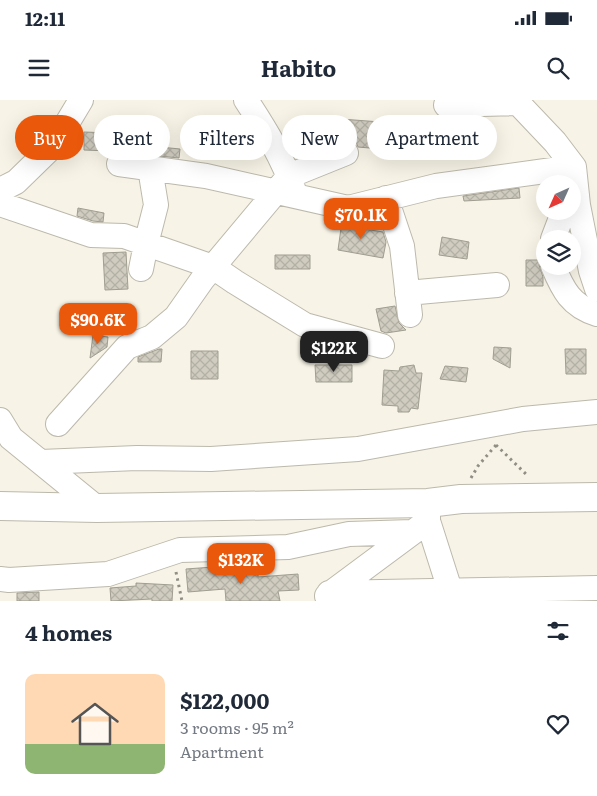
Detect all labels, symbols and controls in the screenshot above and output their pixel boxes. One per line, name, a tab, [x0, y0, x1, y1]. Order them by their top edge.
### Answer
text: 12:11	[25, 4, 65, 32]
text: Habito	[261, 51, 336, 84]
icon: menu	[25, 54, 53, 82]
icon: search	[544, 54, 572, 82]
chip: Buy	[15, 115, 84, 160]
chip: Rent	[94, 115, 170, 160]
chip: Filters	[180, 115, 272, 160]
chip: New	[282, 115, 357, 160]
chip: Apartment	[367, 115, 497, 160]
north arrow	[536, 175, 581, 220]
map controls	[536, 175, 581, 275]
pin: $70.1K	[320, 198, 402, 240]
text: $70.1K	[335, 202, 387, 226]
button: layers	[536, 230, 581, 275]
pin: $90.6K	[57, 302, 139, 345]
text: $90.6K	[70, 307, 126, 331]
pin: $122K	[299, 330, 369, 373]
text: $122K	[311, 335, 357, 359]
pin: $132K	[206, 542, 276, 585]
text: $132K	[218, 547, 264, 571]
text: 4 homes	[25, 616, 112, 647]
icon: filters	[544, 617, 572, 645]
text: $122,000	[180, 684, 269, 715]
icon: home	[65, 694, 125, 754]
icon: heart	[544, 710, 572, 738]
text: 3 rooms · 95 m²	[180, 715, 294, 739]
text: Apartment	[180, 739, 264, 763]

